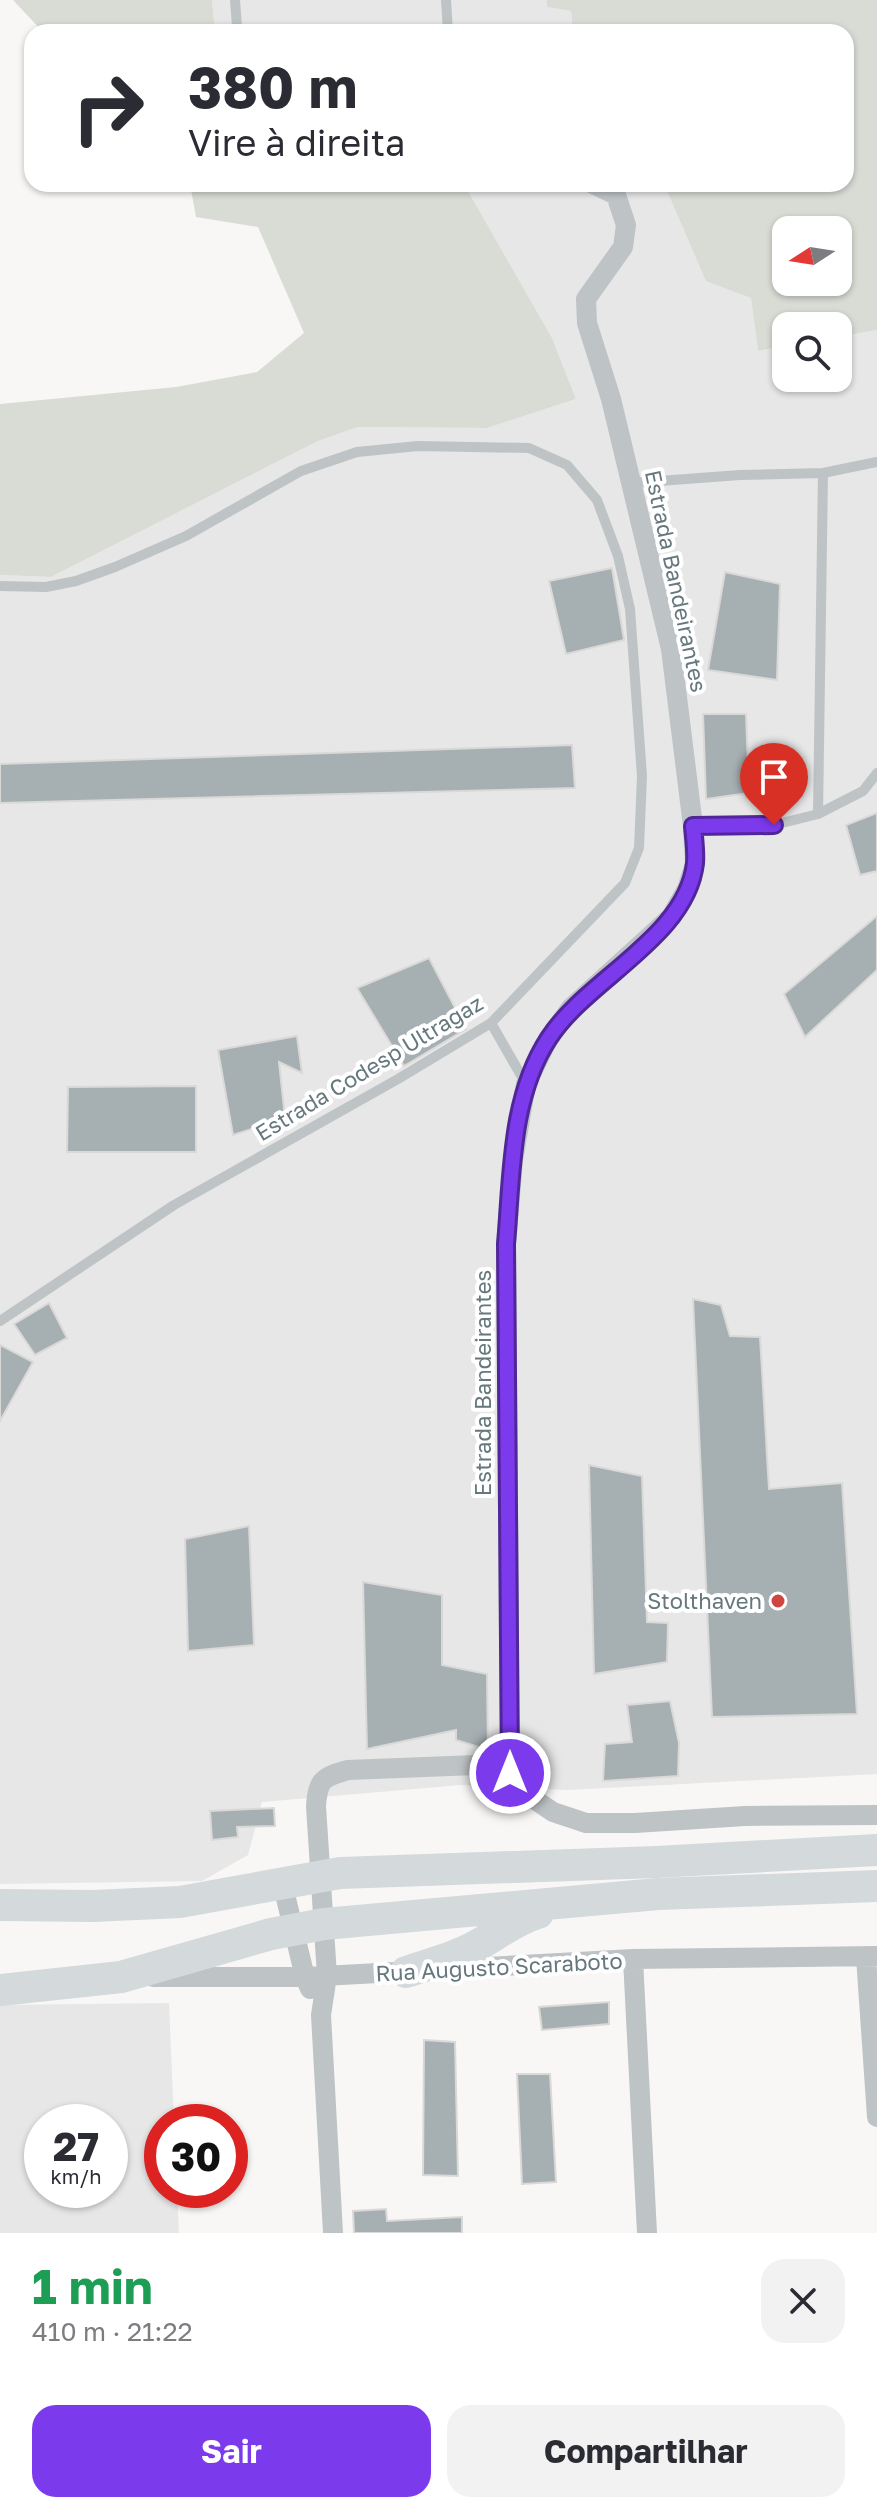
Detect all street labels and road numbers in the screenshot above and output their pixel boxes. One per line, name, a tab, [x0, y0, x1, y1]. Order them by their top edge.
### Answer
street label: Estrada Bandeirantes	[640, 467, 713, 694]
street label: Estrada Codesp Ultragaz	[250, 989, 487, 1146]
street label: Estrada Bandeirantes	[469, 1270, 496, 1496]
street label: Rua Augusto Scaraboto	[375, 1947, 623, 1986]

